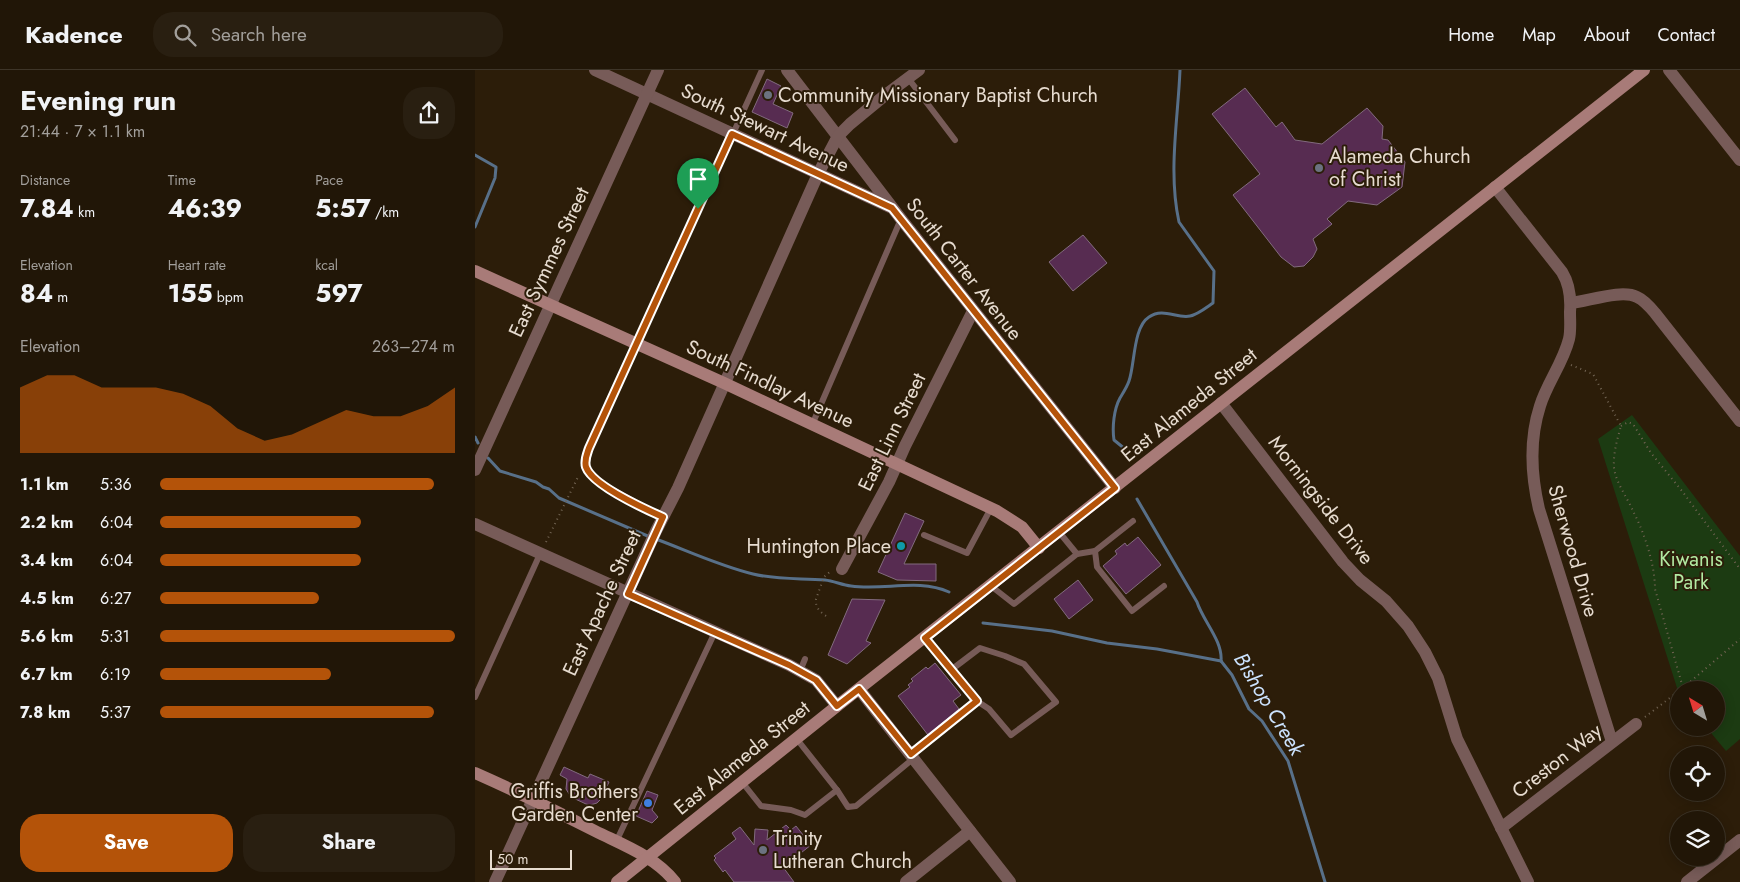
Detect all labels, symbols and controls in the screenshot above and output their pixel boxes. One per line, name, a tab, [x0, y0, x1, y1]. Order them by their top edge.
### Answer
search box	[153, 12, 503, 57]
text: Kadence	[25, 17, 123, 52]
icon: search	[171, 21, 199, 49]
text: Search here	[211, 21, 307, 48]
text: Home	[1448, 22, 1494, 48]
text: Map	[1522, 22, 1556, 48]
text: About	[1584, 22, 1629, 48]
text: Contact	[1657, 22, 1715, 48]
street label: South Stewart Avenue	[676, 76, 854, 180]
text: Evening run	[20, 80, 176, 121]
place label: Community Missionary Baptist Church	[778, 81, 1098, 110]
button: share	[403, 87, 455, 139]
marker: Community Missionary Baptist Church	[762, 89, 774, 101]
text: 21:44 · 7 × 1.1 km	[20, 120, 145, 143]
place label: Alameda Church of Christ	[1329, 142, 1471, 194]
pin	[677, 158, 719, 209]
marker: Alameda Church of Christ	[1313, 162, 1325, 174]
icon: arrive	[684, 165, 712, 193]
text: Distance	[20, 170, 70, 190]
text: Time	[168, 170, 196, 190]
text: Pace	[315, 170, 343, 190]
street label: East Symmes Street	[502, 182, 597, 342]
text: 7.84	[20, 190, 74, 226]
text: 46:39	[168, 190, 242, 226]
text: 5:57	[315, 190, 371, 226]
street label: South Carter Avenue	[899, 191, 1029, 347]
text: km	[74, 202, 95, 222]
text: /km	[371, 202, 399, 222]
text: Elevation	[20, 255, 73, 275]
text: Heart rate	[168, 255, 226, 275]
text: kcal	[315, 255, 338, 275]
text: 84	[20, 275, 53, 311]
text: 155	[168, 275, 213, 311]
text: 597	[315, 275, 363, 311]
text: m	[53, 287, 68, 307]
text: bpm	[213, 287, 244, 307]
street label: South Findlay Avenue	[681, 332, 859, 436]
text: Elevation	[20, 335, 80, 358]
text: 263–274 m	[372, 335, 455, 358]
street label: East Alameda Street	[1115, 341, 1263, 469]
street label: East Linn Street	[851, 368, 933, 496]
street label: Morningside Drive	[1261, 429, 1381, 571]
text: 1.1 km	[20, 473, 69, 496]
text: 5:36	[100, 473, 132, 496]
street label: Sherwood Drive	[1540, 482, 1606, 620]
text: 2.2 km	[20, 511, 73, 534]
text: 6:04	[100, 511, 133, 534]
street label: East Apache Street	[556, 525, 649, 681]
place label: Huntington Place	[747, 532, 891, 561]
marker: Huntington Place	[895, 540, 907, 552]
park label: Kiwanis Park	[1659, 545, 1723, 597]
text: 3.4 km	[20, 549, 73, 572]
text: 6:04	[100, 549, 133, 572]
text: 4.5 km	[20, 587, 74, 610]
text: 6:27	[100, 587, 132, 610]
text: 5.6 km	[20, 625, 73, 648]
text: 5:31	[100, 625, 130, 648]
water label: Bishop Creek	[1226, 647, 1312, 762]
text: 6.7 km	[20, 663, 73, 686]
text: 6:19	[100, 663, 130, 686]
north arrow	[1670, 681, 1725, 736]
map controls	[1670, 681, 1725, 866]
street label: East Alameda Street	[668, 694, 816, 822]
text: 7.8 km	[20, 701, 70, 724]
text: 5:37	[100, 701, 131, 724]
street label: Creston Way	[1506, 717, 1608, 805]
button: locate	[1670, 746, 1725, 801]
place label: Griffis Brothers Garden Center	[511, 777, 638, 829]
marker: Griffis Brothers Garden Center	[642, 797, 654, 809]
button: layers	[1670, 811, 1725, 866]
button: Save	[20, 814, 233, 872]
button: Share	[243, 814, 455, 872]
place label: Trinity Lutheran Church	[773, 824, 912, 876]
marker: Trinity Lutheran Church	[757, 844, 769, 856]
scale bar	[490, 847, 573, 870]
text: 50 m	[497, 849, 528, 869]

